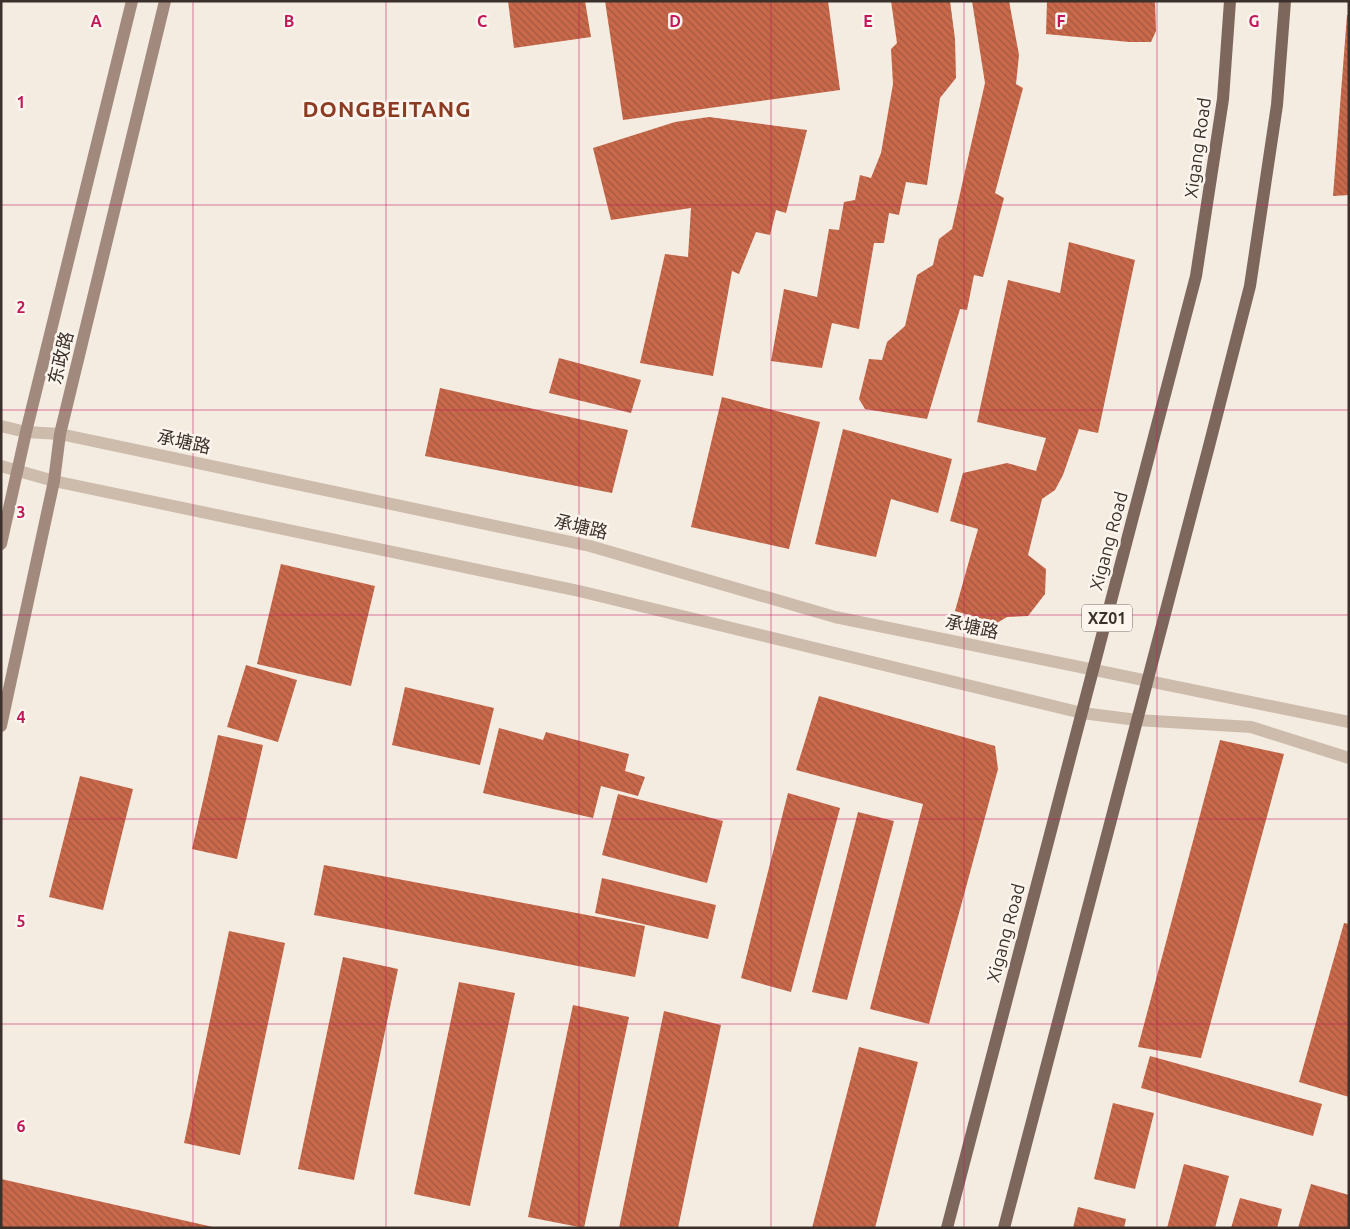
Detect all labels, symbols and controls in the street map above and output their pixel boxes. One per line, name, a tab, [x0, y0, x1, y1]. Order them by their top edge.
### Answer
text: A	[90, 12, 102, 30]
text: B	[284, 12, 294, 30]
text: C	[477, 12, 487, 30]
text: D	[669, 12, 681, 30]
text: E	[863, 12, 873, 30]
text: F	[1057, 12, 1066, 30]
text: G	[1248, 12, 1260, 30]
text: 1	[16, 93, 26, 111]
district label: DONGBEITANG	[303, 96, 471, 121]
street label: Xigang Road	[1180, 96, 1214, 199]
text: 2	[16, 298, 26, 316]
street label: 东政路	[44, 329, 76, 386]
street label: 承塘路	[156, 426, 213, 456]
street label: Xigang Road	[1085, 489, 1131, 592]
text: 3	[16, 503, 26, 521]
street label: 承塘路	[553, 510, 610, 542]
road number: XZ01	[1082, 604, 1132, 632]
street label: 承塘路	[944, 611, 1001, 641]
text: 4	[16, 708, 26, 726]
street label: Xigang Road	[982, 881, 1028, 984]
text: 5	[16, 912, 26, 930]
text: 6	[16, 1117, 26, 1135]

